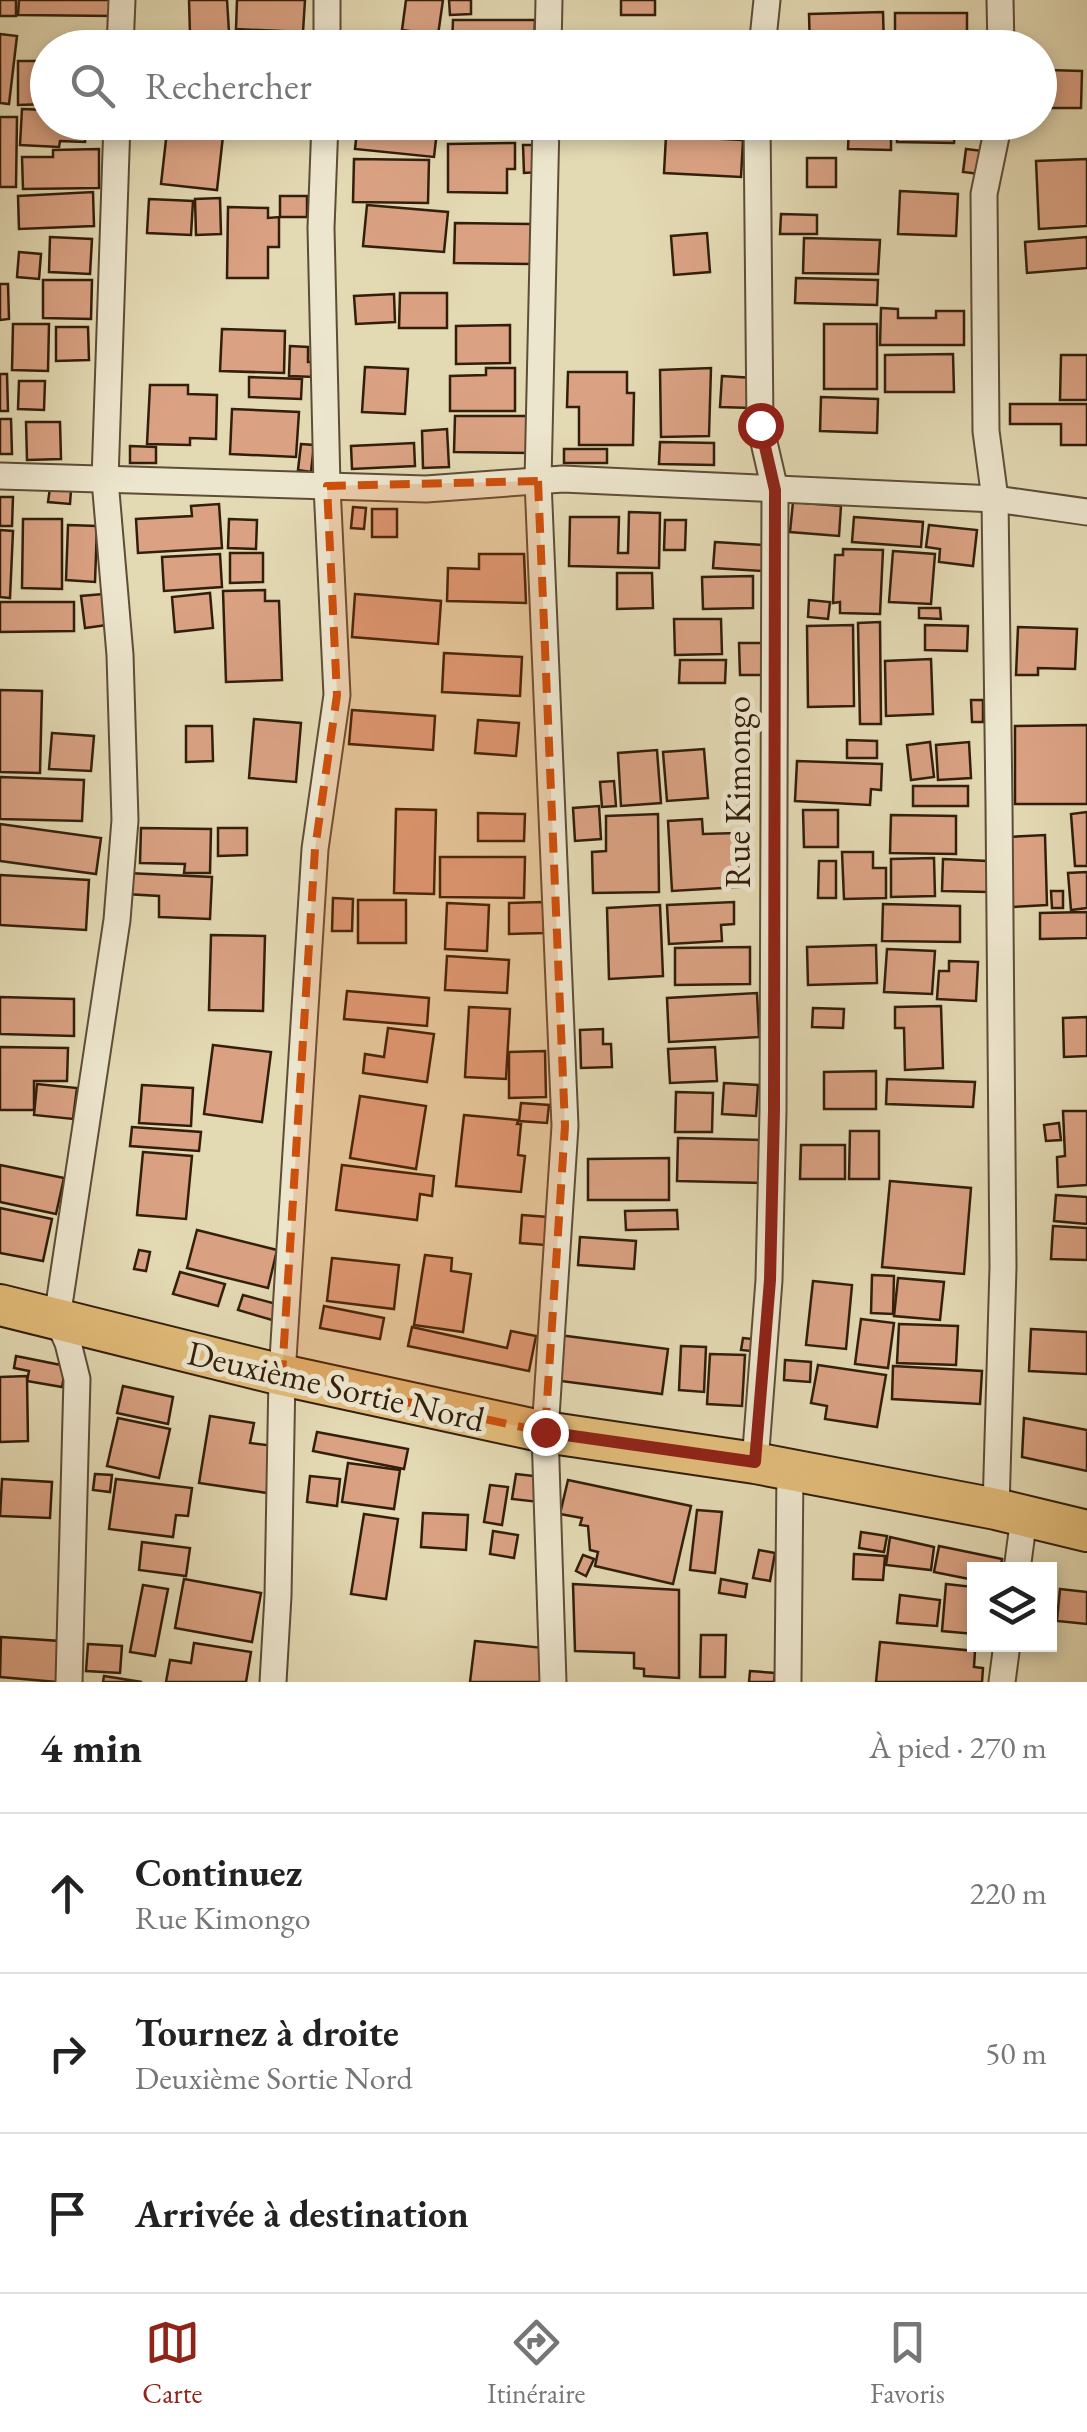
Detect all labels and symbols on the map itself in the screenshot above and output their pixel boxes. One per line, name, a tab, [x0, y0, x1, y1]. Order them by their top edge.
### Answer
route start	[738, 403, 784, 449]
street label: Rue Kimongo	[715, 696, 760, 888]
street label: Deuxième Sortie Nord	[183, 1329, 489, 1442]
route end	[523, 1410, 569, 1456]

